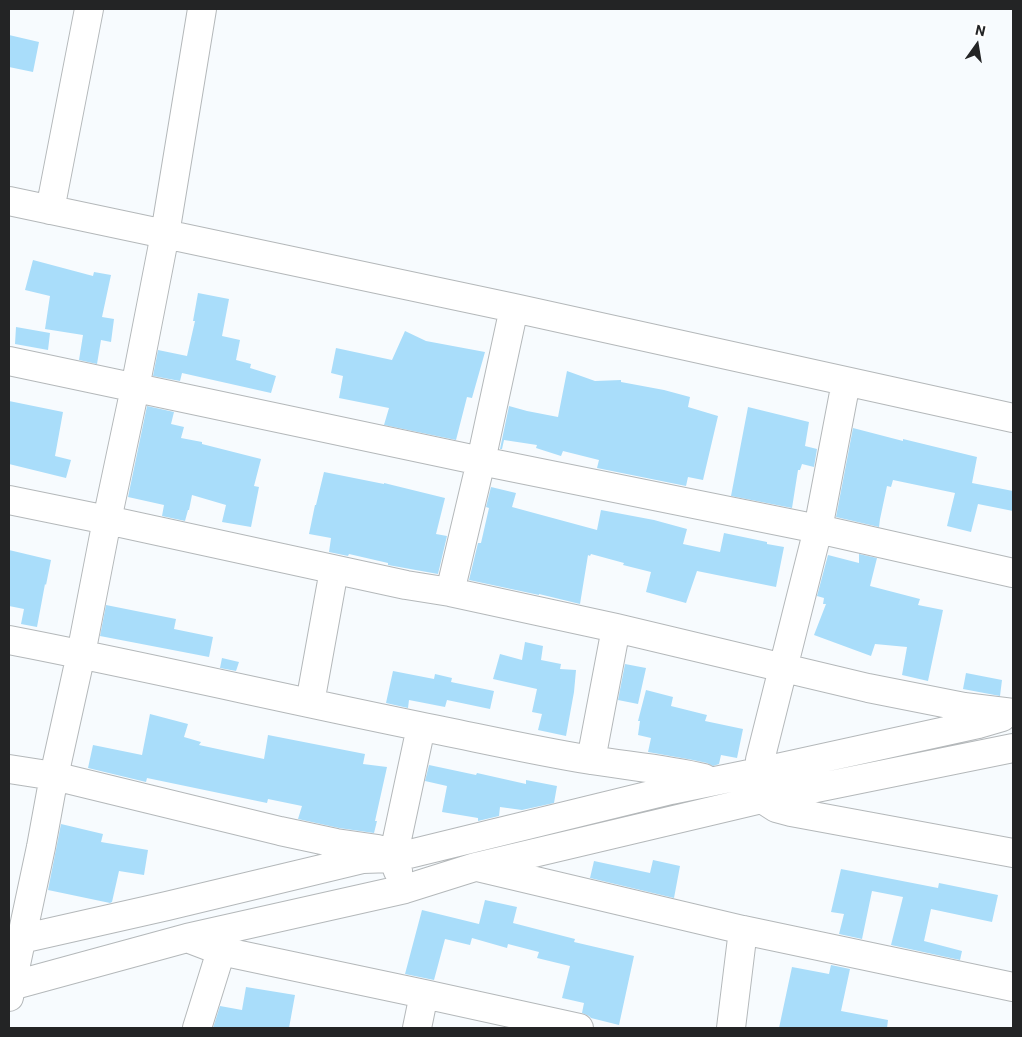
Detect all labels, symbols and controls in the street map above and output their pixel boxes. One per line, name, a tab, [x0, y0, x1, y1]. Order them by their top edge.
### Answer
north arrow	[952, 20, 1002, 70]
text: N	[974, 21, 987, 39]

